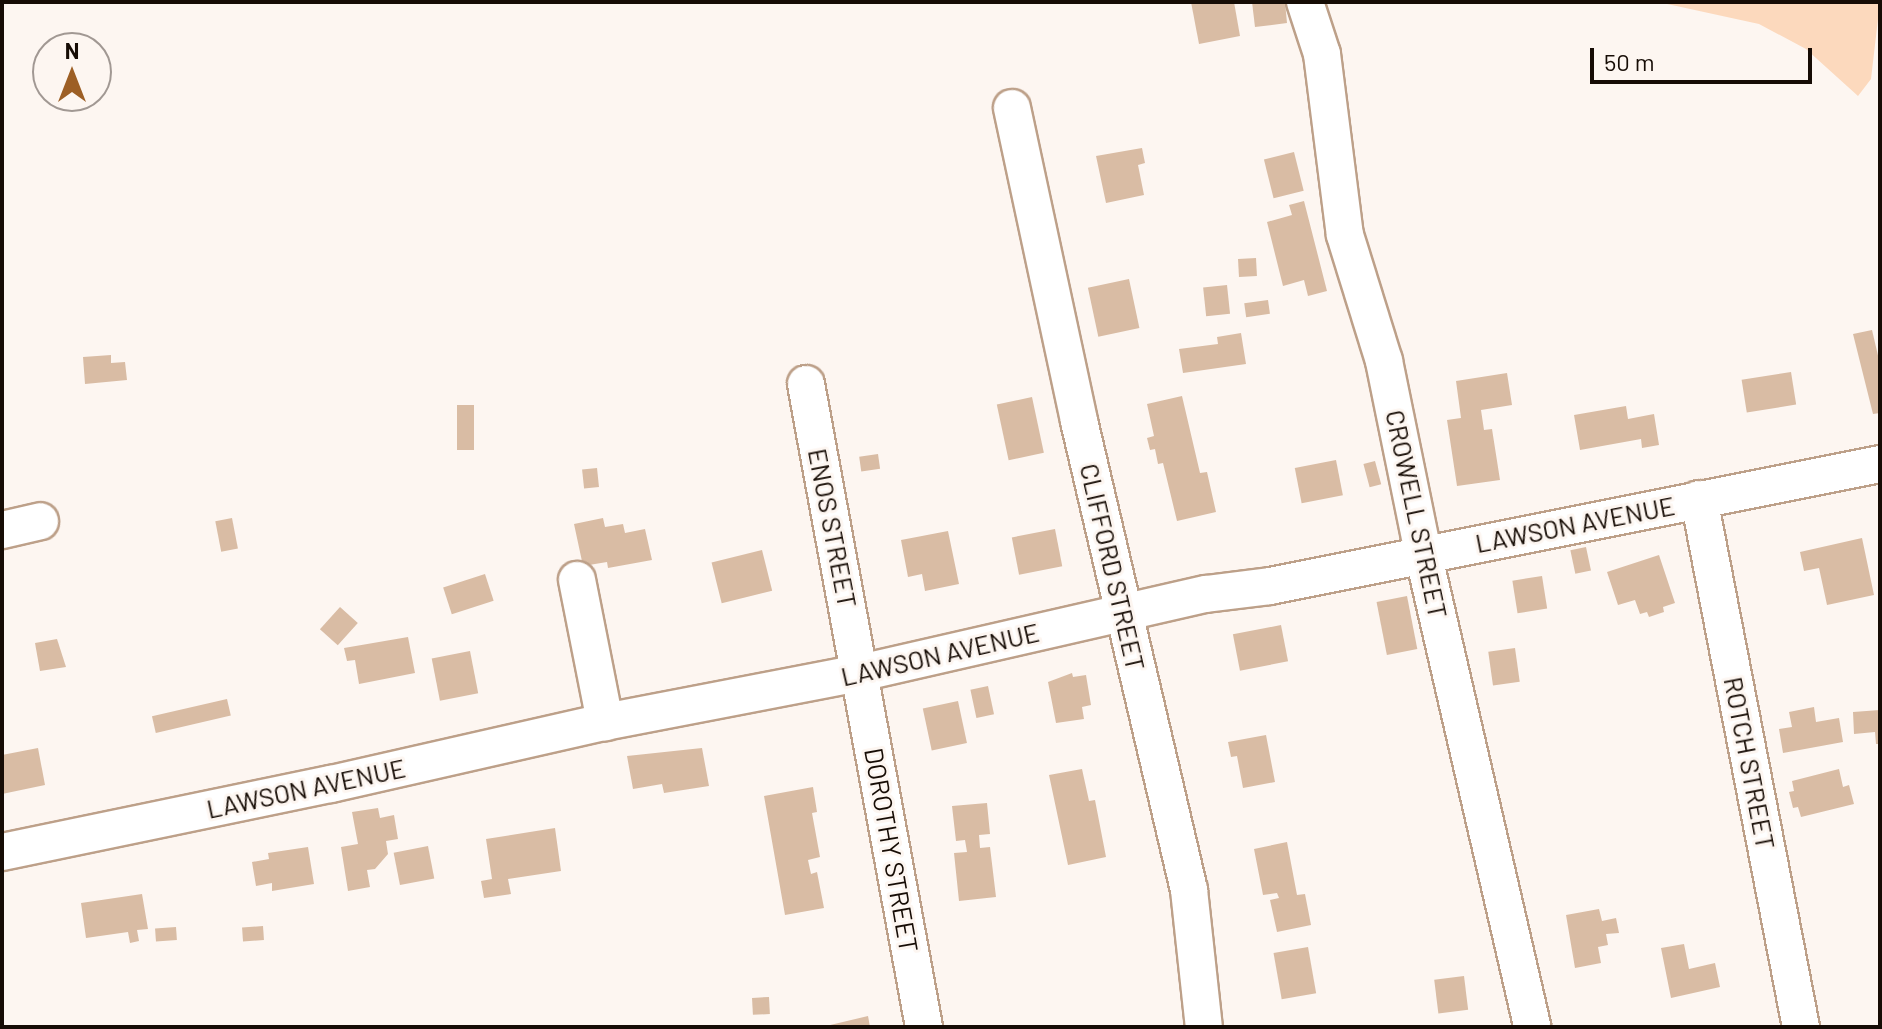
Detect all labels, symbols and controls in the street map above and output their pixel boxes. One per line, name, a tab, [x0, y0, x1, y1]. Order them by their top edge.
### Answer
north arrow	[32, 32, 112, 112]
scale bar	[1594, 32, 1816, 82]
text: N	[65, 37, 79, 63]
text: 50 m	[1604, 47, 1655, 76]
street label: CROWELL STREET	[1380, 407, 1454, 621]
street label: ENOS STREET	[802, 446, 864, 610]
street label: CLIFFORD STREET	[1074, 460, 1152, 674]
street label: LAWSON AVENUE	[1473, 489, 1677, 559]
street label: LAWSON AVENUE	[838, 616, 1042, 692]
street label: ROTCH STREET	[1718, 674, 1782, 852]
street label: DOROTHY STREET	[859, 745, 925, 955]
street label: LAWSON AVENUE	[204, 752, 408, 824]

